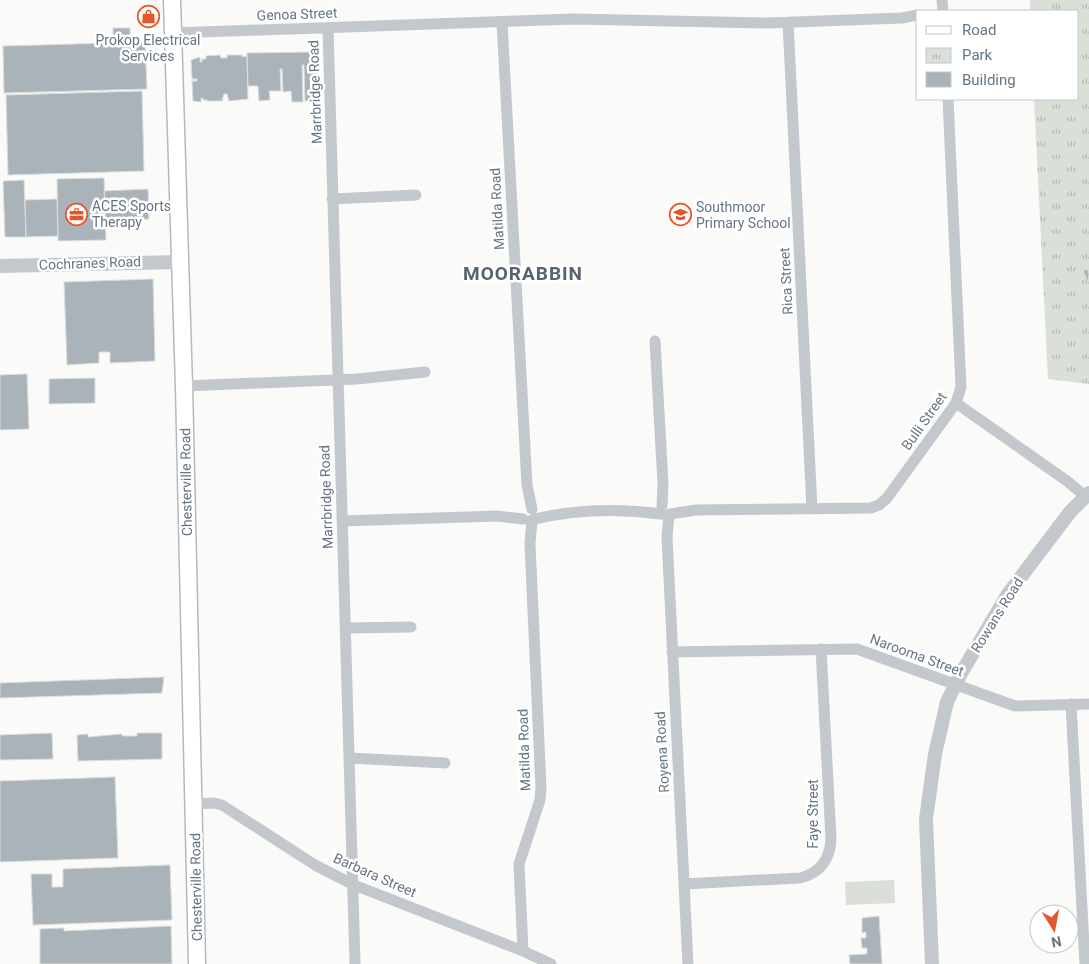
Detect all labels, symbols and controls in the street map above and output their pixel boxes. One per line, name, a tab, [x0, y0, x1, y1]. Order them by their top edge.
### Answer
shop icon: Prokop Electrical Services	[136, 5, 160, 29]
street label: Genoa Street	[256, 5, 338, 23]
legend	[916, 10, 1079, 100]
text: Road	[962, 21, 996, 39]
place label: Prokop Electrical Services	[95, 32, 201, 64]
street label: Marrbridge Road	[305, 40, 325, 144]
text: Park	[962, 46, 993, 64]
text: Building	[962, 71, 1016, 89]
street label: Matilda Road	[487, 167, 507, 251]
place label: ACES Sports Therapy	[92, 198, 171, 230]
place label: Southmoor Primary School	[696, 199, 791, 231]
office icon: ACES Sports Therapy	[64, 202, 88, 226]
school or university icon: Southmoor Primary School	[668, 203, 692, 227]
street label: Rica Street	[776, 247, 796, 315]
street label: Cochranes Road	[39, 253, 141, 273]
district label: MOORABBIN	[463, 262, 583, 285]
street label: Bulli Street	[898, 389, 950, 453]
street label: Chesterville Road	[177, 428, 195, 536]
street label: Marrbridge Road	[316, 445, 336, 549]
street label: Rowans Road	[968, 575, 1026, 655]
street label: Narooma Street	[868, 631, 966, 680]
street label: Matilda Road	[515, 709, 533, 791]
street label: Royena Road	[652, 711, 672, 793]
street label: Faye Street	[805, 779, 821, 849]
street label: Chesterville Road	[187, 833, 205, 941]
street label: Barbara Street	[331, 850, 419, 901]
north arrow	[1029, 904, 1079, 954]
text: N	[1050, 933, 1063, 951]

